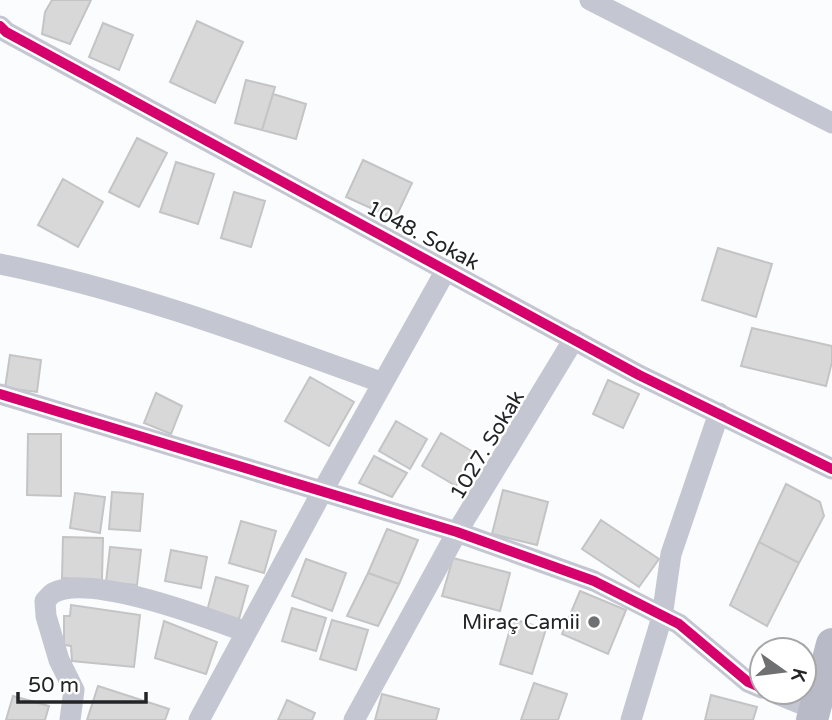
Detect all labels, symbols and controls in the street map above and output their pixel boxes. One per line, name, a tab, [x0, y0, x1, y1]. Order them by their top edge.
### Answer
street label: 1048. Sokak	[362, 195, 483, 276]
street label: 1027. Sokak	[445, 386, 530, 504]
place label: Miraç Camii	[462, 610, 580, 635]
marker: Miraç Camii	[586, 614, 602, 630]
north arrow	[748, 636, 818, 706]
scale bar	[18, 660, 145, 704]
text: K	[786, 666, 811, 684]
text: 50 m	[28, 673, 79, 698]

